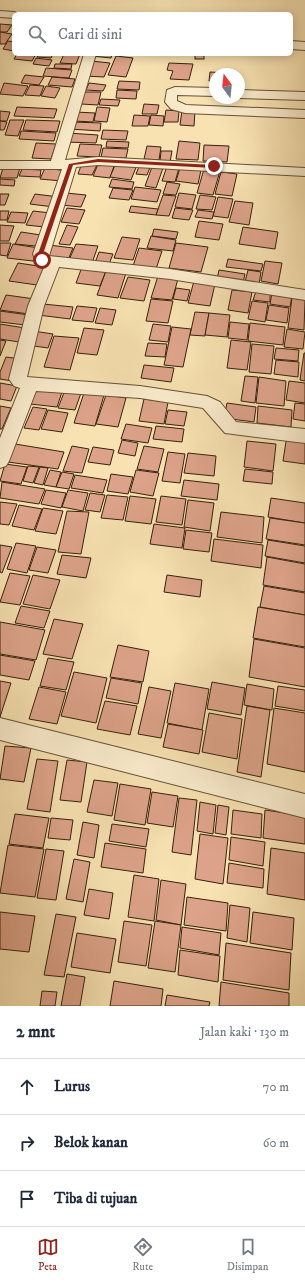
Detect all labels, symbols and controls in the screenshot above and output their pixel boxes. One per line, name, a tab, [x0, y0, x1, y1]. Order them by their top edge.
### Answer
search box	[12, 12, 293, 56]
icon: search	[26, 23, 48, 45]
text: Cari di sini	[58, 25, 122, 44]
north arrow	[209, 68, 245, 104]
route end	[205, 157, 223, 175]
route start	[33, 251, 51, 269]
text: 2 mnt	[16, 1021, 55, 1043]
text: Jalan kaki · 130 m	[200, 1024, 289, 1040]
icon: ahead	[16, 1076, 38, 1098]
text: Lurus	[54, 1077, 90, 1096]
text: 70 m	[263, 1079, 289, 1095]
icon: right	[16, 1132, 38, 1154]
text: Belok kanan	[54, 1133, 128, 1152]
text: 60 m	[263, 1135, 289, 1151]
icon: arrive	[16, 1188, 38, 1210]
text: Tiba di tujuan	[54, 1189, 137, 1208]
tab: Peta	[37, 1236, 59, 1274]
tab: Rute	[132, 1236, 154, 1274]
tab: Disimpan	[227, 1236, 268, 1274]

